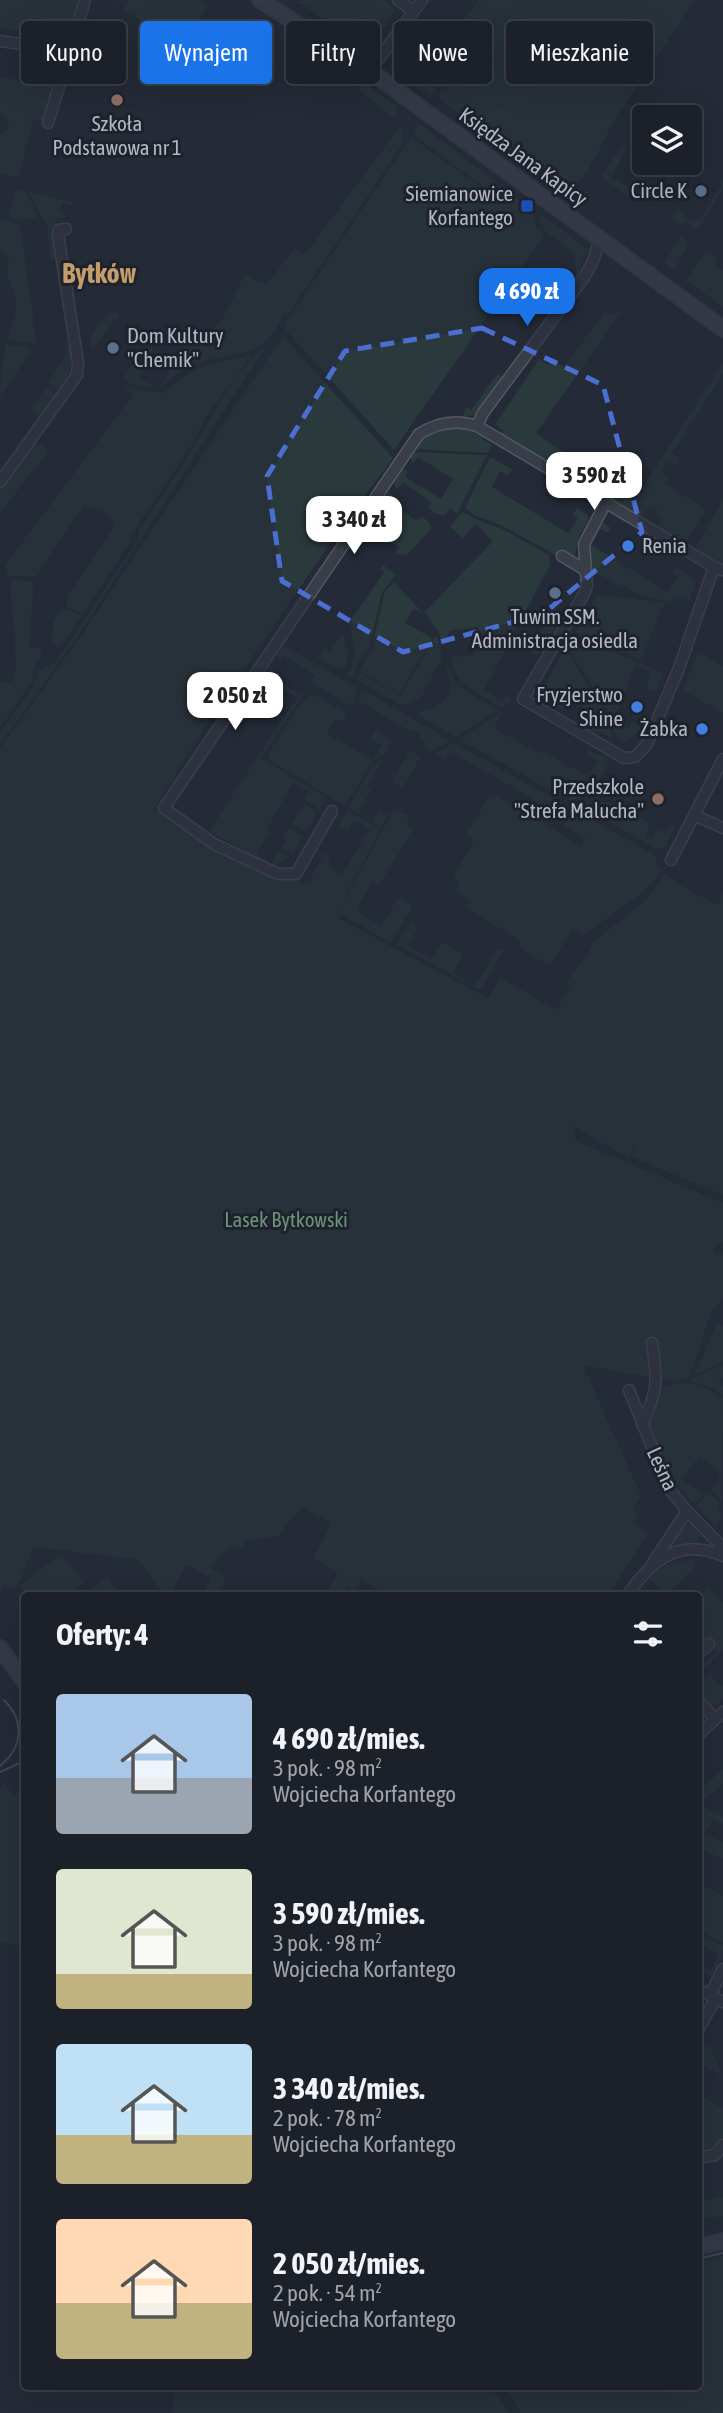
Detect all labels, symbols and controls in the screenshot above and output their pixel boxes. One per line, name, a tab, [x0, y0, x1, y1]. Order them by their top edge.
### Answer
chip: Kupno	[21, 21, 126, 84]
chip: Wynajem	[140, 21, 272, 84]
chip: Filtry	[286, 21, 380, 84]
chip: Nowe	[394, 21, 492, 84]
chip: Mieszkanie	[506, 21, 653, 84]
marker: Szkoła Podstawowa nr 1	[109, 92, 125, 108]
street label: Księdza Jana Kapicy	[455, 102, 593, 211]
map controls	[632, 105, 702, 175]
button: layers	[632, 105, 702, 175]
place label: Szkoła Podstawowa nr 1	[52, 111, 182, 159]
place label: Circle K	[631, 178, 688, 202]
place label: Siemianowice Korfantego	[406, 181, 513, 229]
marker: Circle K	[693, 183, 709, 199]
marker: Siemianowice Korfantego	[519, 198, 535, 214]
district label: Bytków	[62, 257, 136, 289]
pin: 4 690 zł	[455, 268, 599, 328]
text: 4 690 zł	[495, 278, 559, 304]
place label: Dom Kultury "Chemik"	[127, 323, 224, 371]
marker: Dom Kultury "Chemik"	[105, 340, 121, 356]
pin: 3 590 zł	[522, 452, 666, 512]
text: 3 590 zł	[562, 462, 626, 488]
pin: 3 340 zł	[282, 496, 426, 556]
text: 3 340 zł	[322, 506, 386, 532]
place label: Renia	[642, 533, 687, 557]
marker: Renia	[620, 538, 636, 554]
marker: Tuwim SSM. Administracja osiedla	[547, 585, 563, 601]
place label: Tuwim SSM. Administracja osiedla	[472, 604, 638, 652]
pin: 2 050 zł	[163, 672, 307, 732]
text: 2 050 zł	[203, 682, 267, 708]
place label: Fryzjerstwo Shine	[536, 682, 623, 730]
marker: Fryzjerstwo Shine	[629, 699, 645, 715]
place label: Żabka	[640, 716, 688, 740]
marker: Żabka	[694, 721, 710, 737]
place label: Przedszkole "Strefa Malucha"	[514, 774, 644, 822]
marker: Przedszkole "Strefa Malucha"	[650, 791, 666, 807]
park label: Lasek Bytkowski	[224, 1207, 348, 1231]
street label: Leśna	[643, 1443, 683, 1494]
icon: filters	[629, 1615, 667, 1653]
text: Oferty: 4	[56, 1617, 149, 1651]
text: 4 690 zł/mies.	[273, 1721, 425, 1755]
icon: home	[112, 1722, 196, 1806]
text: 3 pok. · 98 m²	[273, 1755, 382, 1781]
text: Wojciecha Korfantego	[273, 1781, 456, 1807]
text: 3 590 zł/mies.	[273, 1896, 425, 1930]
icon: home	[112, 1897, 196, 1981]
text: 3 pok. · 98 m²	[273, 1930, 382, 1956]
text: Wojciecha Korfantego	[273, 1956, 456, 1982]
text: 3 340 zł/mies.	[273, 2071, 425, 2105]
icon: home	[112, 2072, 196, 2156]
text: 2 pok. · 78 m²	[273, 2105, 382, 2131]
text: Wojciecha Korfantego	[273, 2131, 456, 2157]
text: 2 050 zł/mies.	[273, 2246, 425, 2280]
icon: home	[112, 2247, 196, 2331]
text: 2 pok. · 54 m²	[273, 2280, 382, 2306]
text: Wojciecha Korfantego	[273, 2306, 456, 2332]

